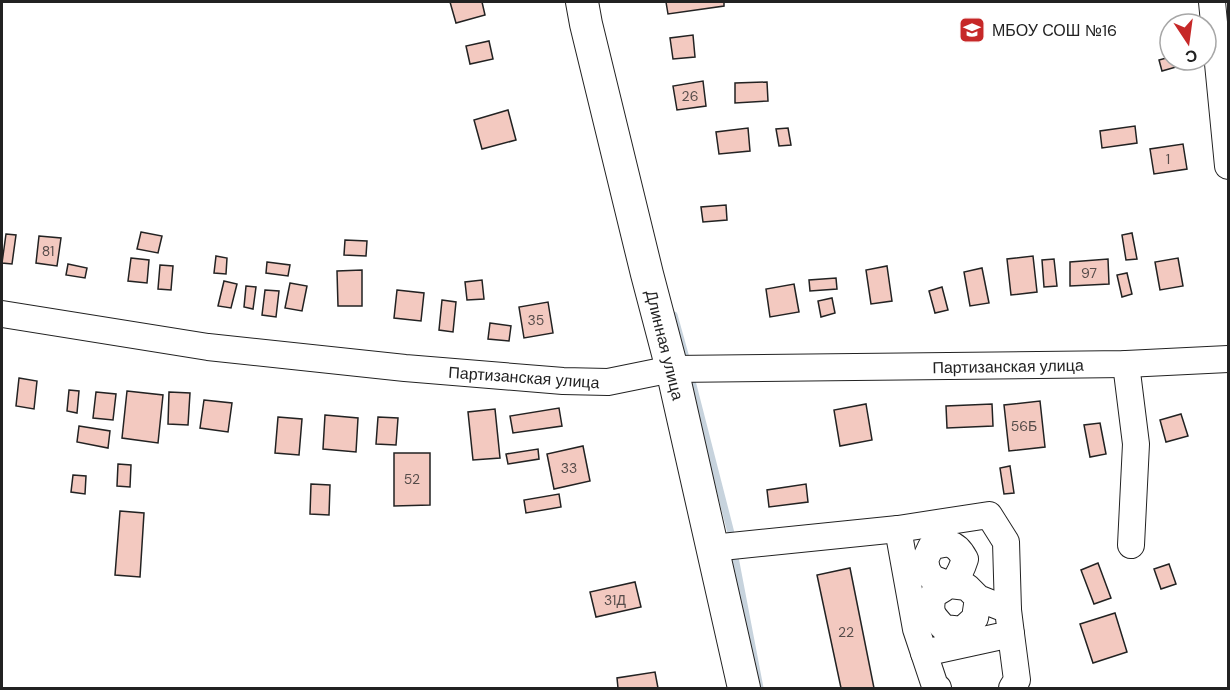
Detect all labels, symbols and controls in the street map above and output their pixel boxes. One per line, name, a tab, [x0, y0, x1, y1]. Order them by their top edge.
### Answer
north arrow	[1158, 12, 1218, 72]
school or university icon: МБОУ СОШ №16	[957, 15, 987, 45]
place label: МБОУ СОШ №16	[992, 20, 1117, 41]
text: С	[1183, 45, 1199, 68]
house number: 26	[682, 87, 698, 105]
house number: 1	[1166, 150, 1170, 168]
house number: 81	[42, 242, 54, 260]
house number: 97	[1081, 264, 1097, 282]
street label: Длинная улица	[641, 288, 688, 402]
house number: 35	[528, 311, 544, 329]
street label: Партизанская улица	[932, 355, 1084, 378]
street label: Партизанская улица	[448, 362, 600, 393]
house number: 56Б	[1011, 417, 1037, 435]
house number: 33	[561, 459, 577, 477]
house number: 52	[404, 470, 420, 488]
house number: 31Д	[604, 591, 626, 609]
house number: 22	[838, 623, 854, 641]

